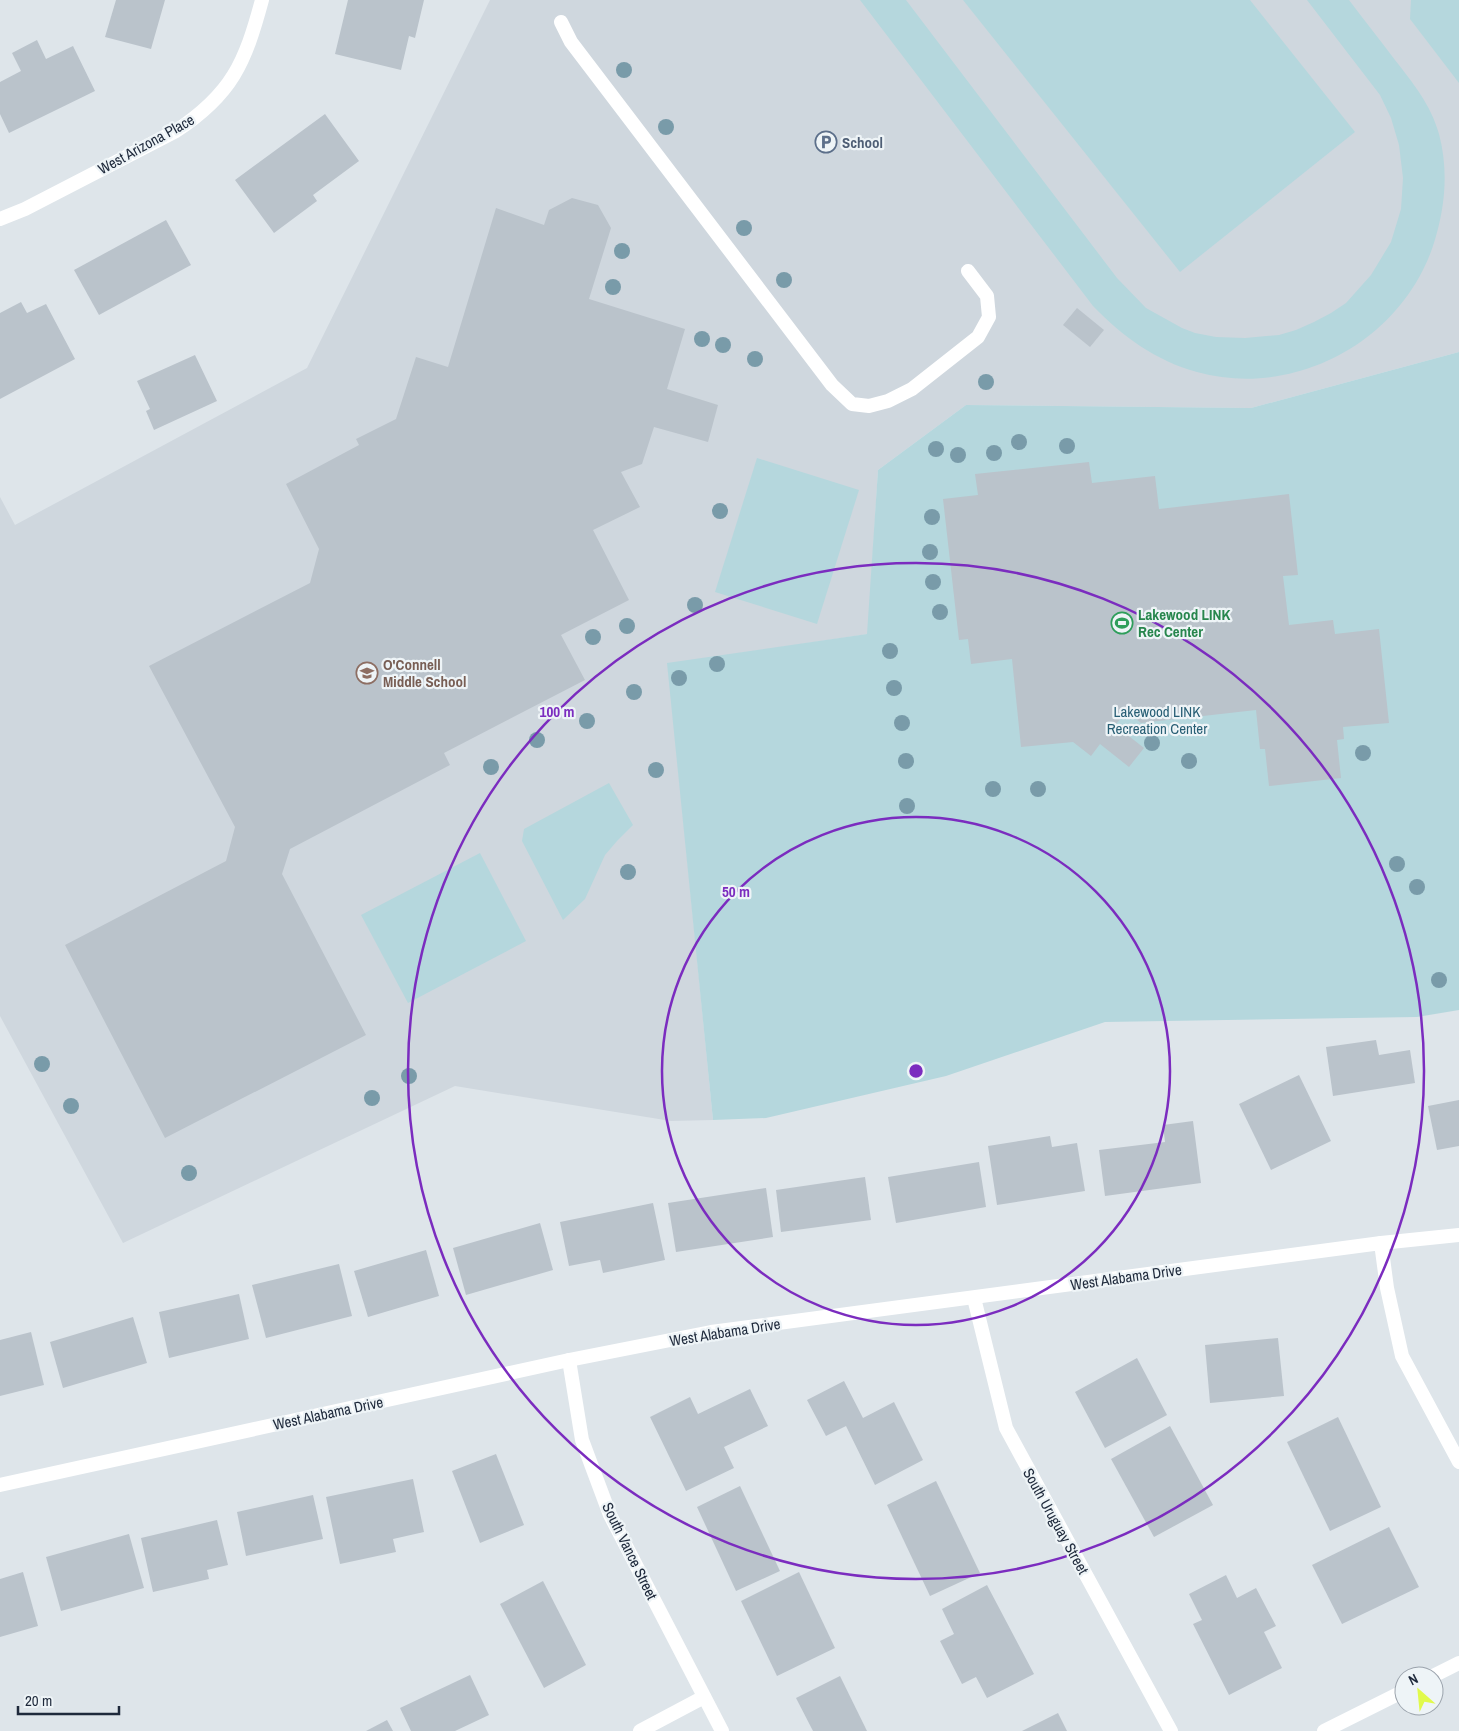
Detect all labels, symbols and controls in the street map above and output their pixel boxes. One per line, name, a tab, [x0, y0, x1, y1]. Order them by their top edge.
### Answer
street label: West Arizona Place	[94, 109, 198, 179]
parking icon: School	[814, 130, 838, 154]
place label: School	[842, 132, 883, 153]
place label: Lakewood LINK Rec Center	[1138, 604, 1230, 642]
sports icon: Lakewood LINK Rec Center	[1110, 611, 1134, 635]
place label: O'Connell Middle School	[383, 654, 466, 692]
school or university icon: O'Connell Middle School	[355, 661, 379, 685]
text: 100 m	[540, 701, 574, 722]
park label: Lakewood LINK Recreation Center	[1107, 701, 1207, 739]
text: 50 m	[722, 881, 750, 902]
centre of rings	[907, 1062, 925, 1080]
street label: West Alabama Drive	[1069, 1259, 1183, 1295]
street label: West Alabama Drive	[668, 1313, 782, 1351]
street label: West Alabama Drive	[271, 1391, 385, 1435]
street label: South Uruguay Street	[1018, 1464, 1094, 1578]
street label: South Vance Street	[597, 1499, 663, 1604]
north arrow	[1394, 1666, 1444, 1716]
text: N	[1405, 1670, 1421, 1689]
scale bar	[18, 1684, 119, 1716]
text: 20 m	[25, 1690, 52, 1711]

